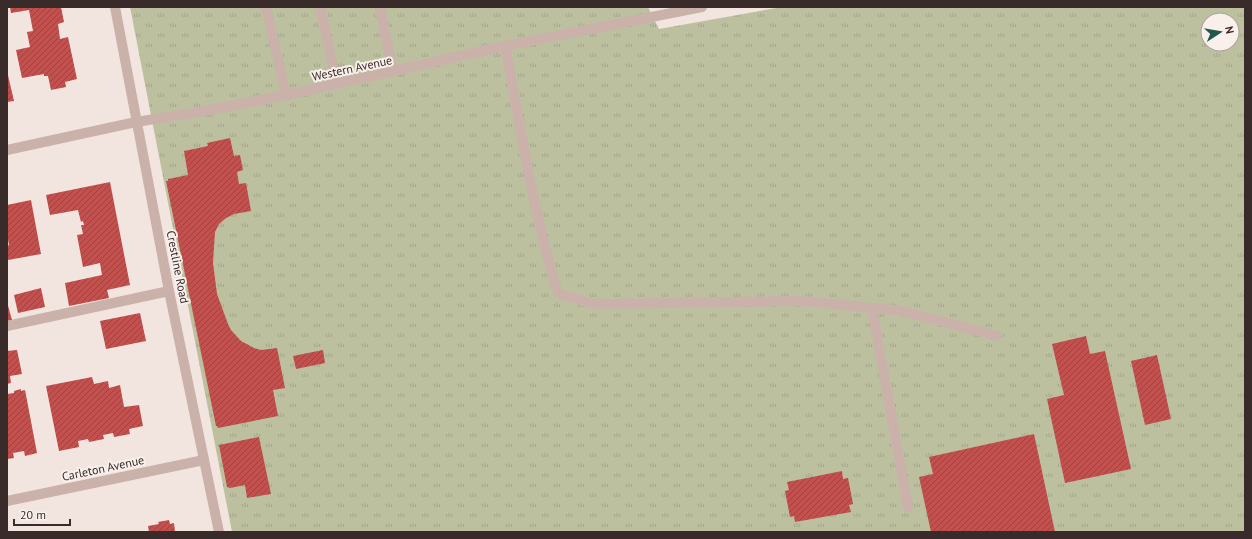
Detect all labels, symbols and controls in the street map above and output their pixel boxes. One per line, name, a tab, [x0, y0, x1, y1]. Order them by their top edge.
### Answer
north arrow	[1200, 12, 1240, 52]
text: N	[1222, 25, 1237, 35]
street label: Western Avenue	[311, 52, 393, 84]
street label: Crestline Road	[164, 229, 192, 305]
street label: Carleton Avenue	[61, 452, 145, 484]
scale bar	[14, 501, 70, 527]
text: 20 m	[20, 507, 46, 522]

